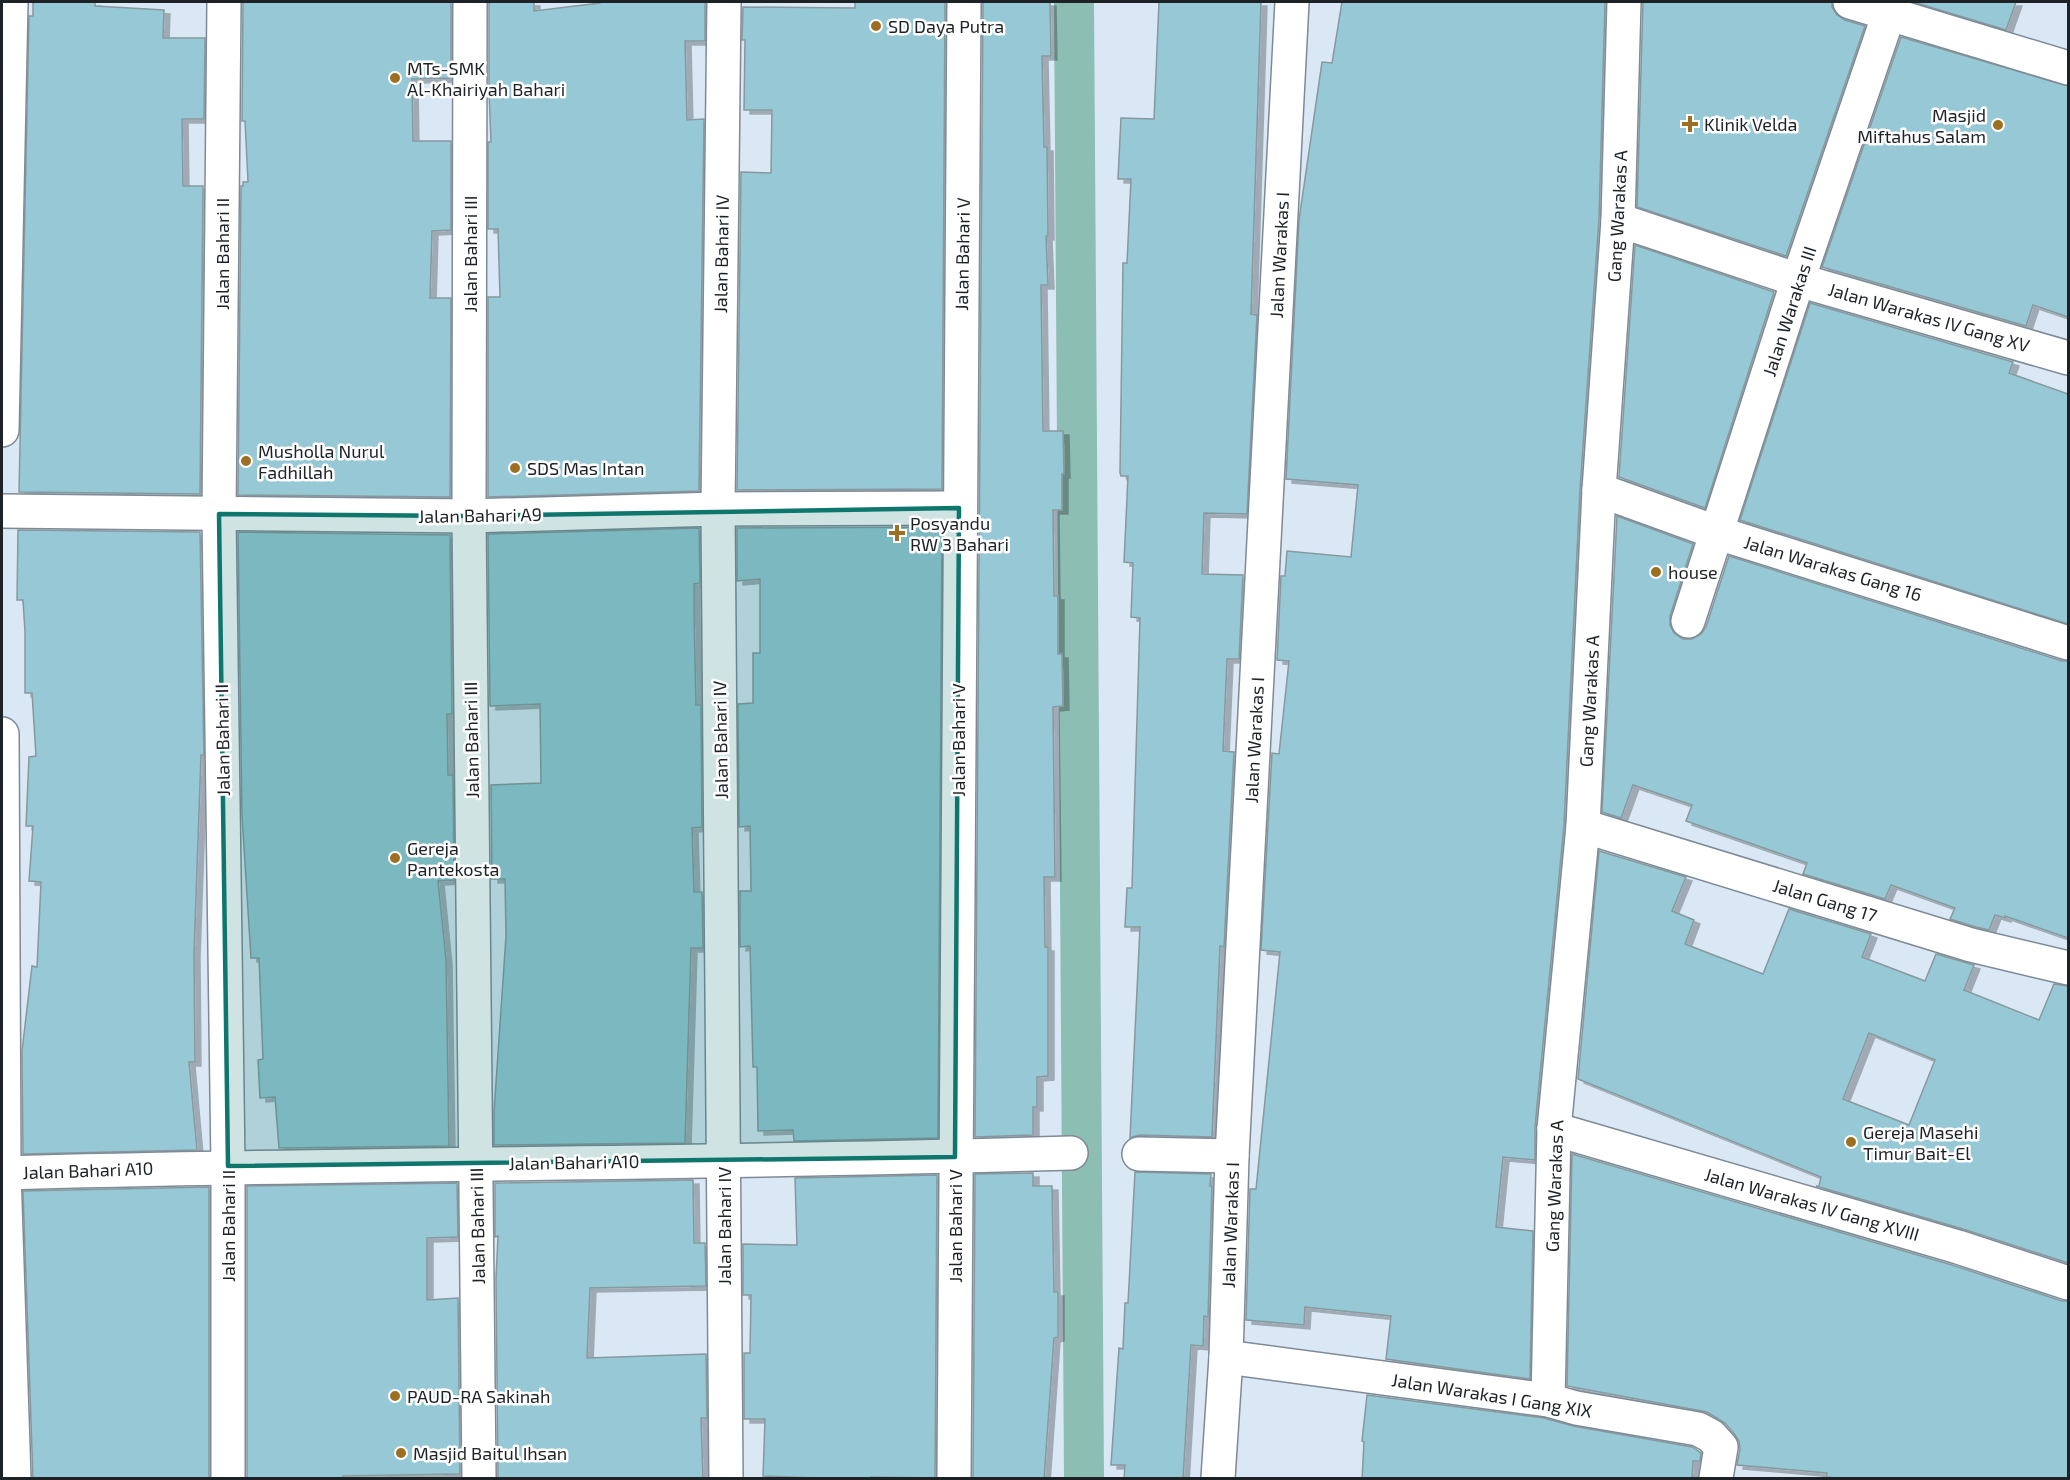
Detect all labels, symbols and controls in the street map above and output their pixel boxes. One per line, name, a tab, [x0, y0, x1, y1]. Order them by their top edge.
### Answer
place label: SD Daya Putra	[888, 15, 1004, 37]
marker: SD Daya Putra	[869, 19, 883, 33]
place label: MTs-SMK Al-Khairiyah Bahari	[407, 57, 565, 100]
marker: MTs-SMK Al-Khairiyah Bahari	[388, 71, 402, 85]
place label: Masjid Miftahus Salam	[1857, 104, 1986, 147]
place label: Klinik Velda	[1704, 113, 1797, 135]
marker: Klinik Velda	[1681, 115, 1699, 133]
marker: Masjid Miftahus Salam	[1991, 118, 2005, 132]
street label: Gang Warakas A	[1603, 149, 1631, 283]
street label: Jalan Warakas I	[1265, 191, 1293, 319]
street label: Jalan Bahari IV	[709, 195, 733, 313]
street label: Jalan Bahari III	[459, 196, 481, 312]
street label: Jalan Bahari V	[950, 197, 974, 311]
street label: Jalan Bahari II	[211, 198, 233, 310]
street label: Jalan Warakas III	[1758, 243, 1820, 379]
street label: Jalan Warakas IV Gang XV	[1826, 278, 2032, 356]
place label: Musholla Nurul Fadhillah	[258, 440, 385, 483]
marker: Musholla Nurul Fadhillah	[239, 454, 253, 468]
place label: SDS Mas Intan	[527, 457, 644, 479]
marker: SDS Mas Intan	[508, 461, 522, 475]
street label: Jalan Bahari A9	[418, 503, 542, 527]
place label: Posyandu RW 3 Bahari	[910, 512, 1009, 555]
marker: Posyandu RW 3 Bahari	[888, 524, 906, 542]
street label: Jalan Warakas Gang 16	[1741, 530, 1925, 606]
place label: house	[1668, 561, 1718, 583]
marker: house	[1649, 565, 1663, 579]
street label: Gang Warakas A	[1575, 634, 1603, 768]
street label: Jalan Warakas I	[1240, 676, 1268, 804]
street label: Jalan Bahari III	[459, 681, 483, 799]
street label: Jalan Bahari IV	[708, 681, 732, 799]
street label: Jalan Bahari V	[947, 683, 969, 797]
street label: Jalan Bahari II	[210, 684, 234, 796]
place label: Gereja Pantekosta	[407, 837, 499, 880]
marker: Gereja Pantekosta	[388, 851, 402, 865]
street label: Jalan Gang 17	[1770, 874, 1880, 926]
street label: Gang Warakas A	[1541, 1119, 1567, 1252]
place label: Gereja Masehi Timur Bait-El	[1863, 1121, 1978, 1164]
marker: Gereja Masehi Timur Bait-El	[1844, 1135, 1858, 1149]
street label: Jalan Bahari A10	[508, 1150, 640, 1174]
street label: Jalan Bahari A10	[22, 1157, 154, 1183]
street label: Jalan Warakas I	[1217, 1162, 1243, 1288]
street label: Jalan Warakas IV Gang XVIII	[1702, 1163, 1922, 1245]
street label: Jalan Bahari III	[465, 1167, 489, 1285]
street label: Jalan Bahari IV	[713, 1167, 735, 1285]
street label: Jalan Bahari V	[944, 1169, 966, 1283]
street label: Jalan Bahari II	[217, 1170, 239, 1282]
street label: Jalan Warakas I Gang XIX	[1390, 1368, 1594, 1422]
place label: PAUD-RA Sakinah	[407, 1385, 550, 1407]
marker: PAUD-RA Sakinah	[388, 1389, 402, 1403]
place label: Masjid Baitul Ihsan	[413, 1442, 567, 1464]
marker: Masjid Baitul Ihsan	[394, 1446, 408, 1460]

